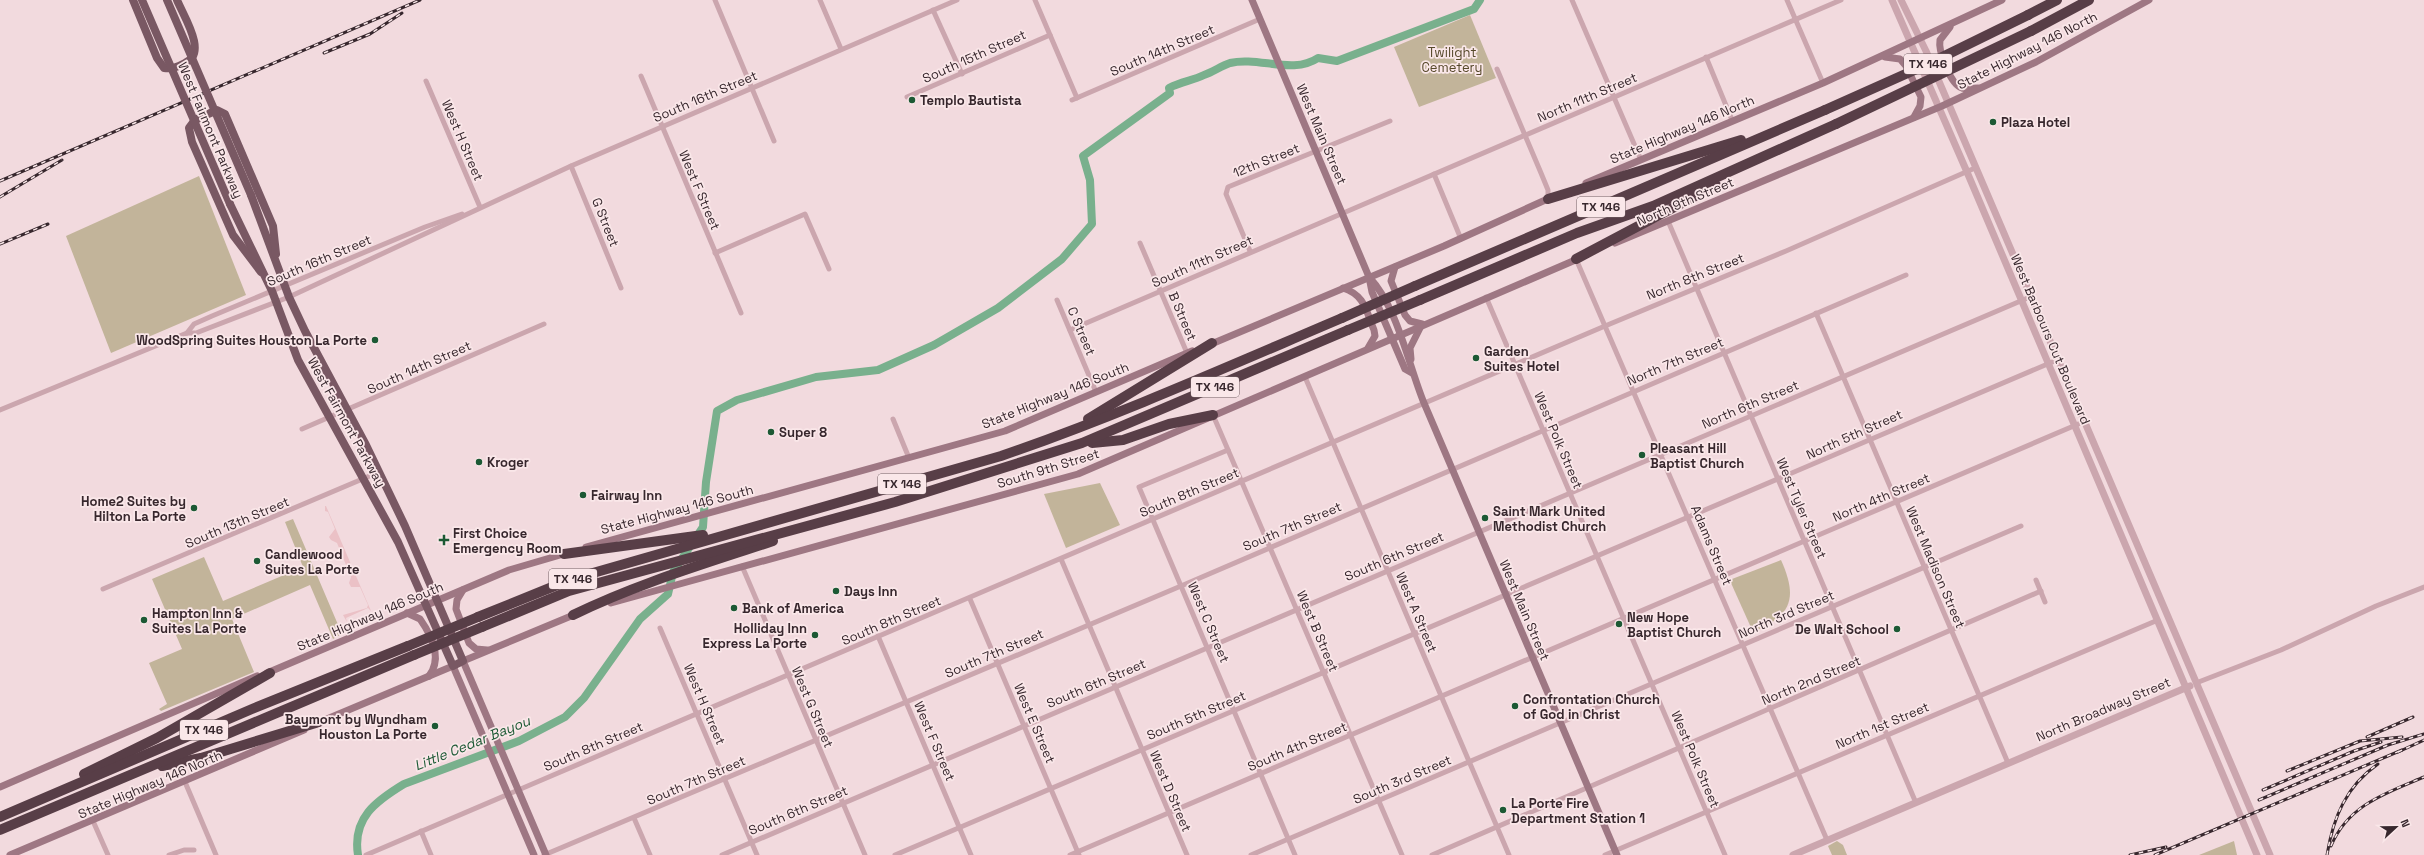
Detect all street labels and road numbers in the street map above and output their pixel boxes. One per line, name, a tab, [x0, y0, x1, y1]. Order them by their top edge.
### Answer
street label: State Highway 146 North	[1954, 8, 2100, 93]
street label: South 14th Street	[1107, 21, 1217, 80]
street label: South 15th Street	[920, 26, 1029, 87]
road number: TX 146	[1904, 54, 1952, 74]
street label: West Fairmont Parkway	[174, 60, 247, 201]
street label: South 16th Street	[650, 67, 760, 126]
street label: North 11th Street	[1535, 69, 1640, 126]
street label: West Main Street	[1293, 81, 1350, 187]
street label: State Highway 146 North	[1608, 91, 1757, 168]
street label: West H Street	[438, 97, 487, 183]
street label: 12th Street	[1230, 139, 1302, 182]
street label: West F Street	[675, 148, 724, 233]
street label: North 9th Street	[1634, 173, 1736, 230]
street label: G Street	[588, 195, 623, 249]
road number: TX 146	[1577, 197, 1625, 217]
street label: South 16th Street	[264, 231, 374, 290]
street label: South 11th Street	[1149, 231, 1256, 291]
street label: North 8th Street	[1644, 249, 1747, 304]
street label: West Barbours Cut Boulevard	[2007, 251, 2094, 427]
street label: B Street	[1165, 289, 1200, 343]
street label: C Street	[1064, 304, 1099, 358]
street label: North 7th Street	[1624, 333, 1726, 389]
street label: South 14th Street	[365, 337, 474, 398]
street label: West Fairmont Parkway	[304, 354, 389, 490]
street label: State Highway 146 South	[979, 358, 1131, 433]
street label: North 6th Street	[1699, 376, 1801, 433]
road number: TX 146	[1191, 377, 1239, 397]
street label: West Polk Street	[1530, 389, 1587, 491]
street label: North 5th Street	[1803, 406, 1905, 463]
street label: South 9th Street	[995, 445, 1101, 492]
street label: West Tyler Street	[1773, 455, 1830, 561]
street label: South 8th Street	[1137, 464, 1241, 521]
street label: North 4th Street	[1830, 469, 1932, 526]
road number: TX 146	[878, 474, 926, 494]
street label: State Highway 146 South	[599, 481, 755, 538]
street label: South 13th Street	[183, 493, 292, 552]
street label: South 7th Street	[1240, 498, 1344, 555]
street label: Adams Street	[1687, 503, 1736, 588]
street label: West Madison Street	[1902, 504, 1969, 631]
street label: South 6th Street	[1342, 528, 1446, 585]
street label: West Main Street	[1496, 557, 1553, 663]
road number: TX 146	[549, 569, 597, 589]
street label: West A Street	[1392, 569, 1441, 655]
street label: State Highway 146 South	[294, 578, 446, 655]
street label: West C Street	[1184, 579, 1233, 665]
street label: North 3rd Street	[1736, 587, 1837, 642]
street label: West B Street	[1293, 588, 1342, 674]
street label: South 8th Street	[839, 592, 943, 649]
street label: South 7th Street	[942, 625, 1046, 682]
street label: North 2nd Street	[1759, 652, 1863, 709]
street label: South 6th Street	[1044, 655, 1148, 712]
street label: West H Street	[680, 661, 729, 747]
street label: West G Street	[788, 664, 837, 750]
street label: North Broadway Street	[2033, 673, 2173, 746]
street label: West E Street	[1010, 681, 1059, 766]
street label: South 5th Street	[1144, 687, 1248, 744]
street label: North 1st Street	[1833, 698, 1932, 753]
street label: West F Street	[910, 699, 959, 784]
street label: West Polk Street	[1667, 708, 1724, 810]
street label: South 8th Street	[541, 718, 645, 775]
street label: South 4th Street	[1245, 718, 1349, 775]
road number: TX 146	[180, 720, 228, 740]
street label: State Highway 146 North	[76, 746, 225, 823]
street label: West D Street	[1146, 748, 1195, 834]
street label: South 3rd Street	[1350, 751, 1454, 808]
street label: South 7th Street	[644, 752, 748, 809]
street label: South 6th Street	[746, 782, 850, 839]

